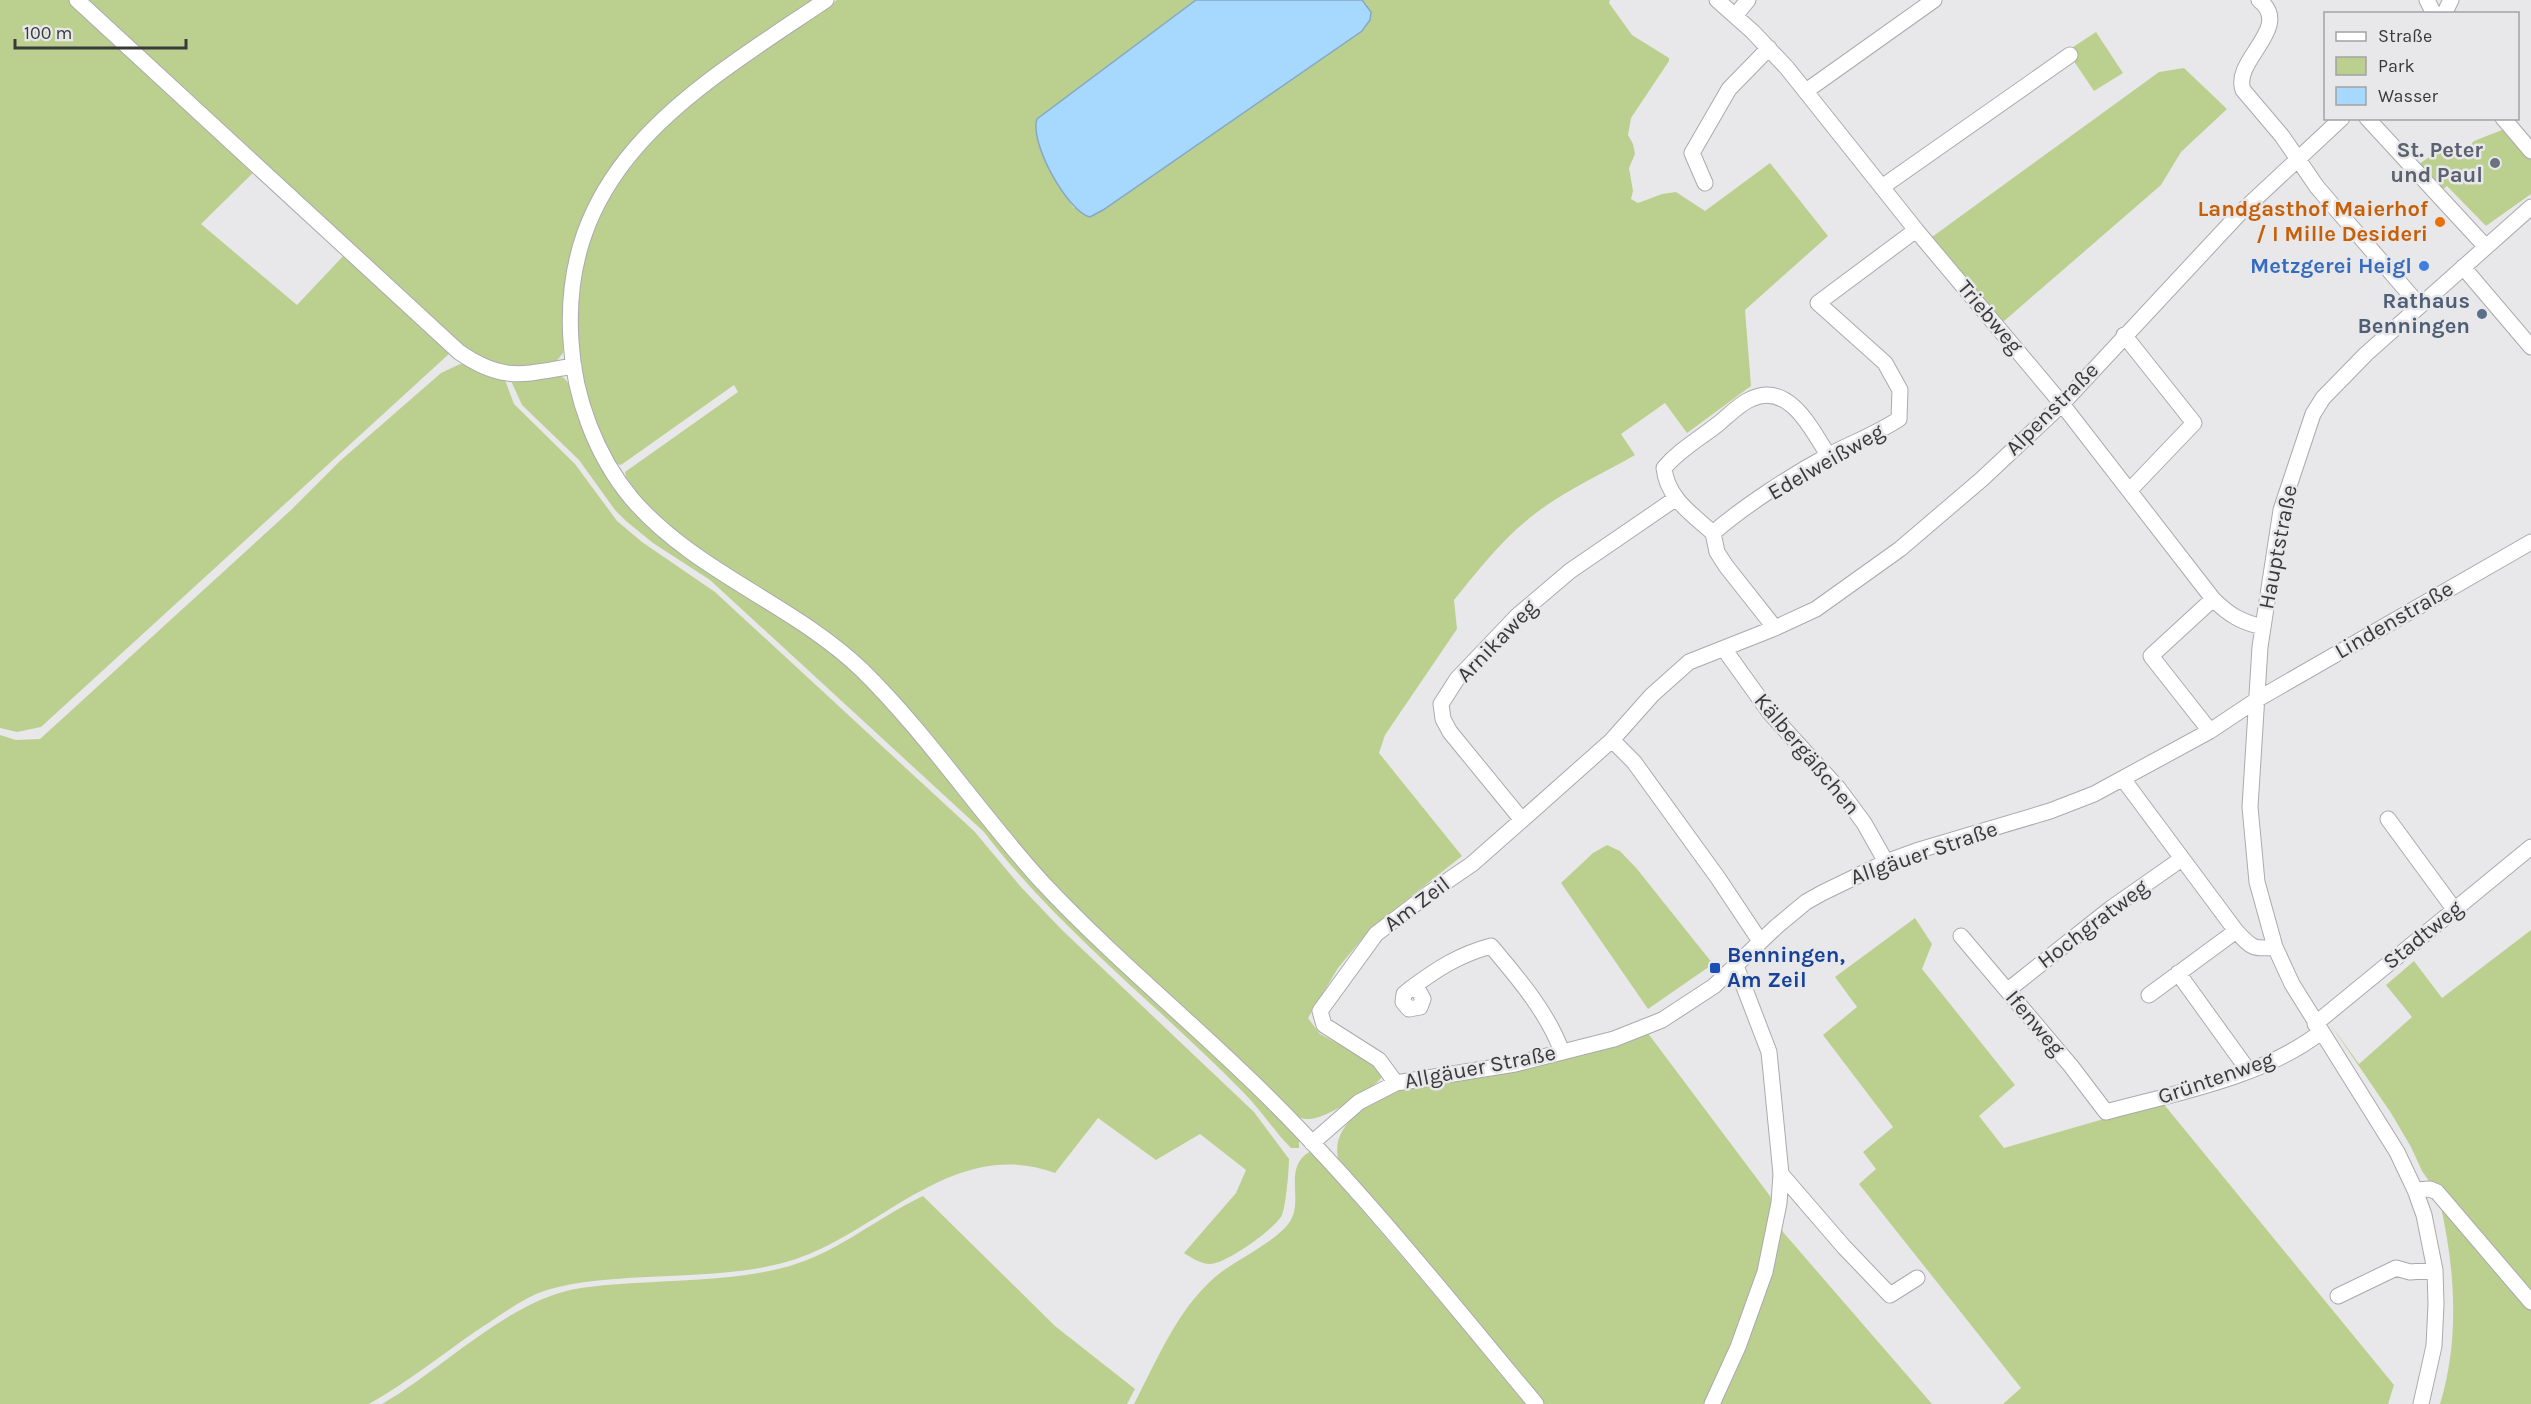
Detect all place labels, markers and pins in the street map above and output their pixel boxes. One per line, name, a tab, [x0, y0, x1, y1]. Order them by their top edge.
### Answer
place label: St. Peter und Paul	[2390, 137, 2483, 188]
marker: St. Peter und Paul	[2488, 156, 2502, 170]
place label: Landgasthof Maierhof / I Mille Desideri	[2197, 196, 2429, 247]
marker: Landgasthof Maierhof / I Mille Desideri	[2433, 215, 2447, 229]
place label: Metzgerei Heigl	[2250, 253, 2412, 279]
marker: Metzgerei Heigl	[2417, 259, 2431, 273]
place label: Rathaus Benningen	[2358, 288, 2470, 339]
marker: Rathaus Benningen	[2475, 307, 2489, 321]
place label: Benningen, Am Zeil	[1727, 942, 1845, 993]
marker: Benningen, Am Zeil	[1708, 961, 1722, 975]

